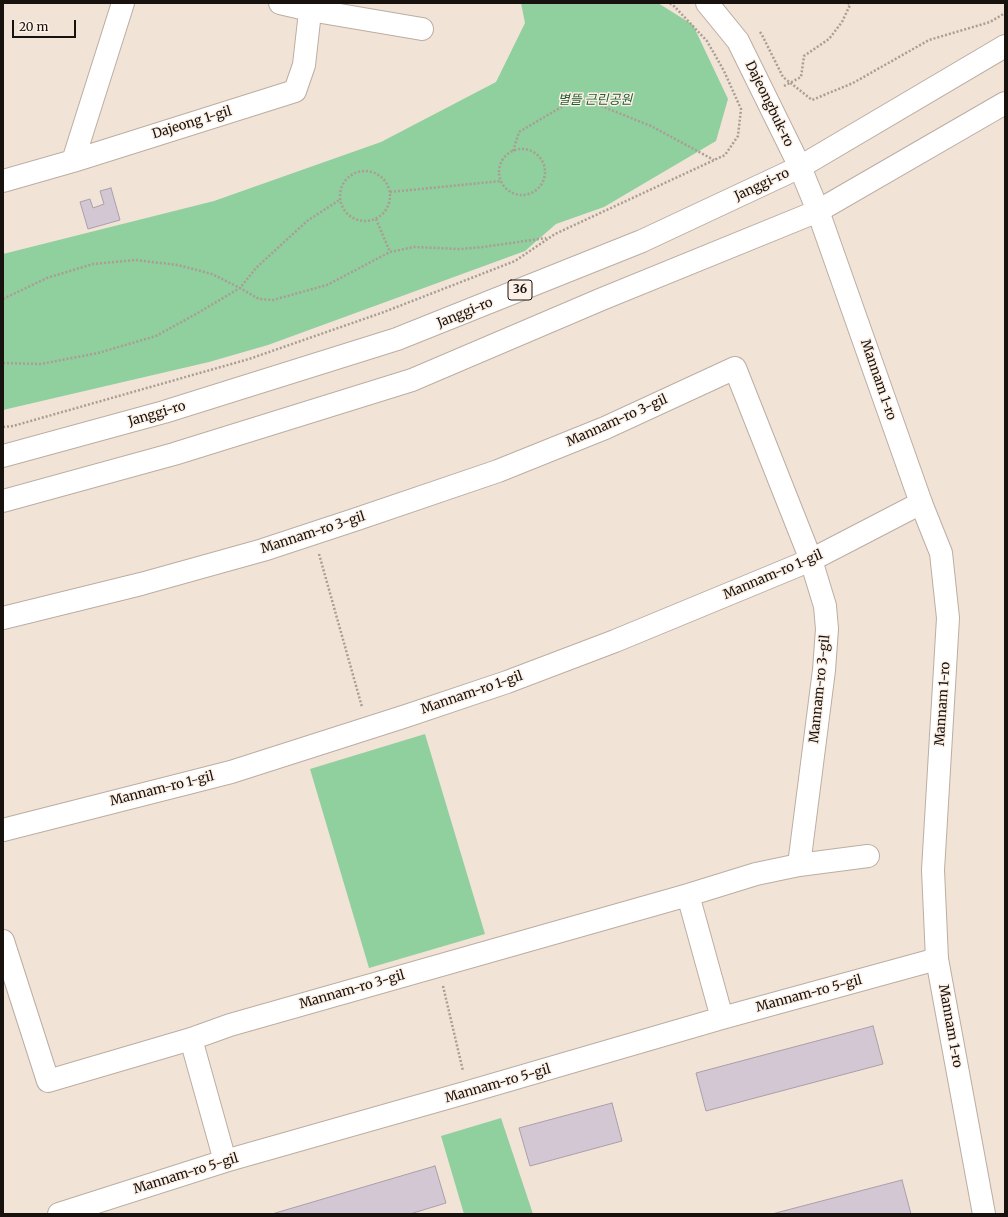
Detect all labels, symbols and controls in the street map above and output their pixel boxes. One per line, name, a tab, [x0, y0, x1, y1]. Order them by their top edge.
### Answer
scale bar	[14, 12, 78, 38]
text: 20 m	[19, 19, 48, 34]
street label: Dajeongbuk-ro	[742, 59, 796, 149]
park label: 별뜰 근린공원	[558, 92, 632, 108]
street label: Dajeong 1-gil	[150, 104, 234, 142]
street label: Janggi-ro	[732, 166, 792, 204]
road number: 36	[508, 280, 532, 300]
street label: Janggi-ro	[435, 295, 495, 331]
street label: Mannam 1-ro	[857, 338, 899, 422]
street label: Mannam-ro 3-gil	[564, 392, 670, 450]
street label: Janggi-ro	[127, 398, 187, 430]
street label: Mannam-ro 3-gil	[259, 509, 367, 557]
street label: Mannam-ro 1-gil	[721, 547, 825, 603]
street label: Mannam-ro 3-gil	[807, 634, 833, 744]
street label: Mannam 1-ro	[932, 661, 954, 747]
street label: Mannam-ro 1-gil	[419, 668, 525, 718]
street label: Mannam-ro 1-gil	[108, 769, 216, 809]
street label: Mannam-ro 3-gil	[298, 968, 406, 1012]
street label: Mannam-ro 5-gil	[754, 972, 864, 1016]
street label: Mannam 1-ro	[935, 983, 965, 1069]
street label: Mannam-ro 5-gil	[443, 1061, 553, 1107]
street label: Mannam-ro 5-gil	[132, 1151, 240, 1197]

